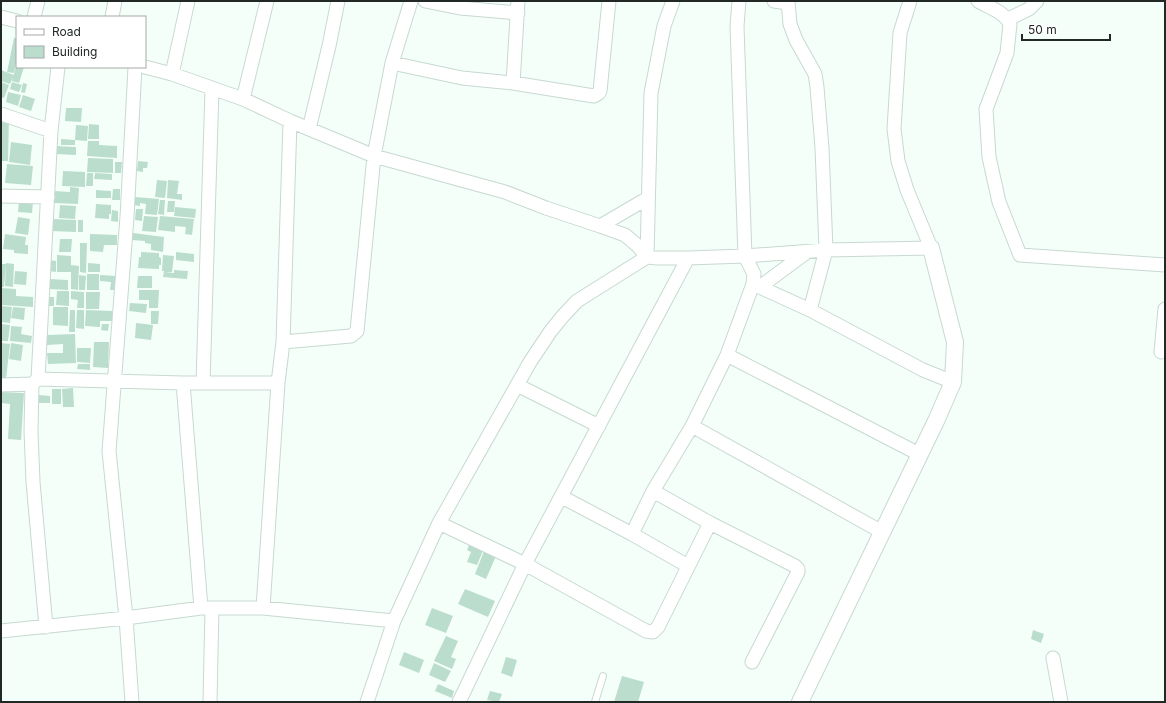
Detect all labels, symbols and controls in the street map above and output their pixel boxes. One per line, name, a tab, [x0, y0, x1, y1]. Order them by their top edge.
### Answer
legend	[16, 16, 146, 68]
scale bar	[1022, 16, 1110, 42]
text: 50 m	[1028, 22, 1057, 37]
text: Road	[52, 24, 81, 39]
text: Building	[52, 44, 97, 59]

